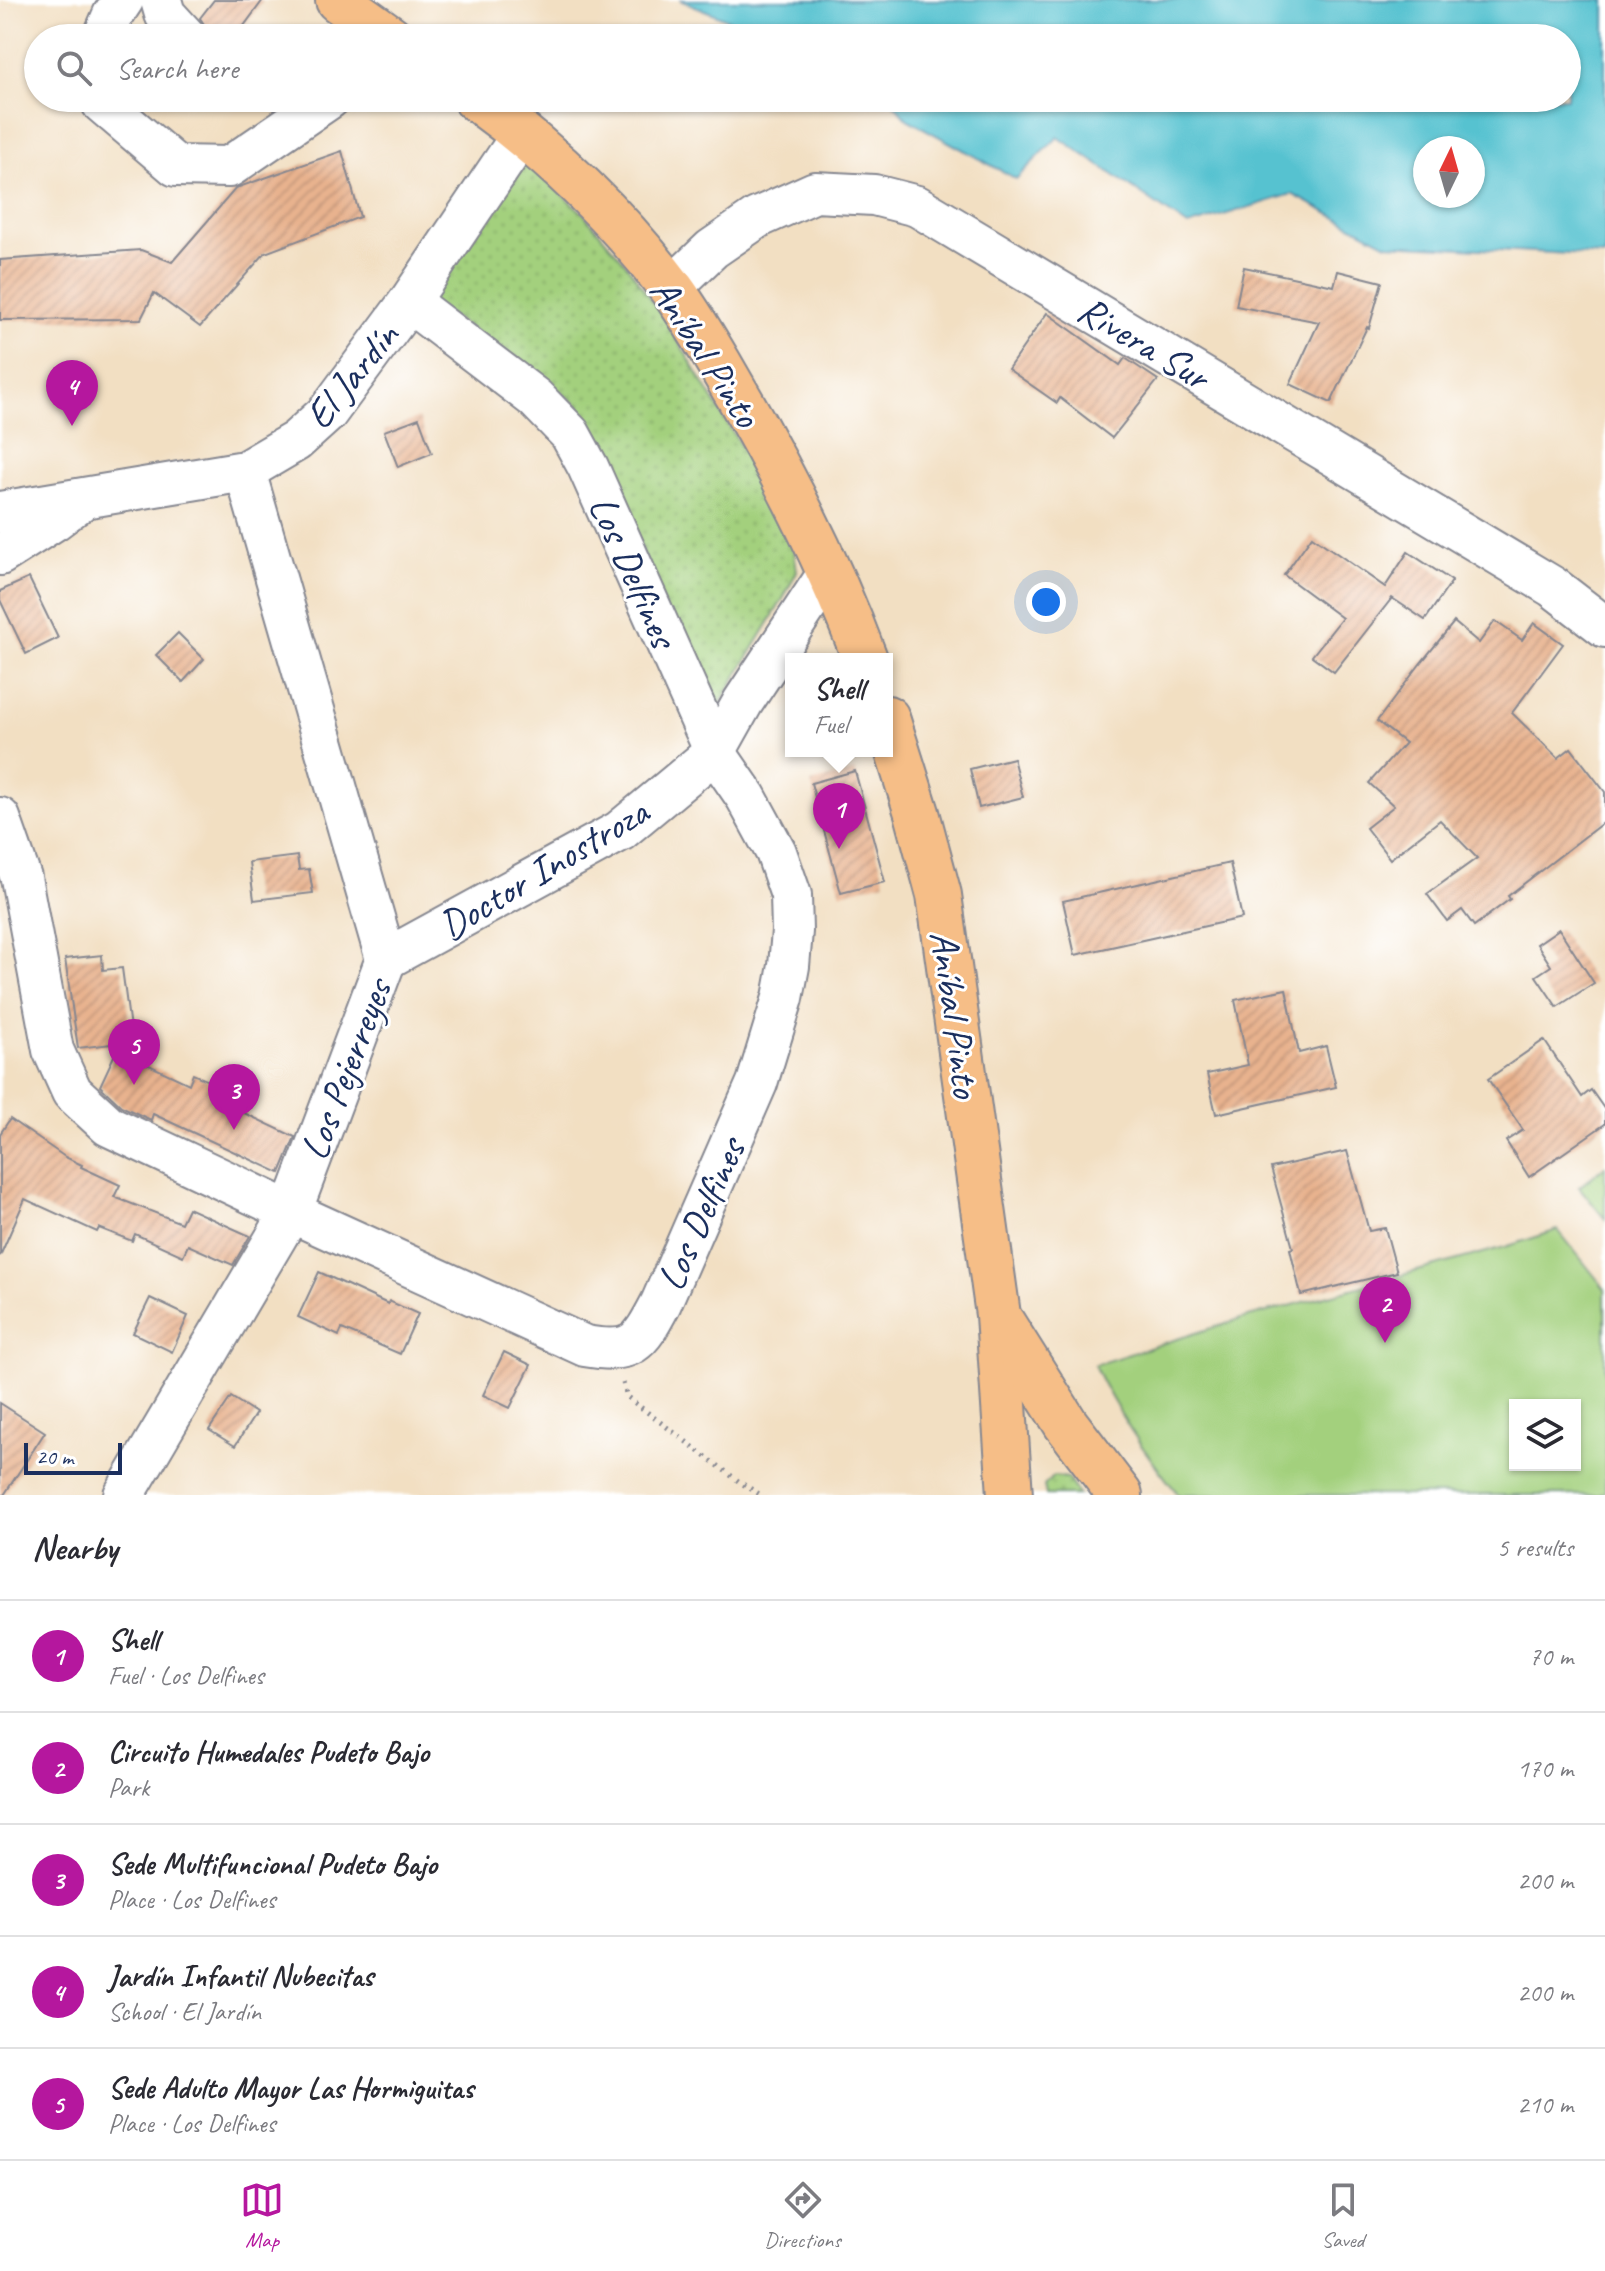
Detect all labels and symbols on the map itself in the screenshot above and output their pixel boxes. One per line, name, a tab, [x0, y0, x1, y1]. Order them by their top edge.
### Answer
north arrow	[1413, 136, 1485, 208]
street label: Aníbal Pinto	[639, 269, 773, 438]
street label: Rivera Sur	[1069, 284, 1221, 403]
street label: El Jardín	[294, 312, 410, 439]
pin: 4	[46, 360, 98, 426]
street label: Los Delfines	[578, 488, 690, 658]
your location	[1026, 582, 1066, 622]
pin: 1	[813, 783, 865, 849]
street label: Doctor Inostroza	[430, 785, 660, 951]
street label: Aníbal Pinto	[919, 928, 992, 1102]
street label: Los Pejerreyes	[289, 969, 404, 1166]
pin: 5	[108, 1019, 160, 1085]
pin: 3	[208, 1064, 260, 1130]
street label: Los Delfines	[645, 1128, 758, 1298]
pin: 2	[1359, 1277, 1411, 1343]
scale bar	[24, 1439, 122, 1475]

